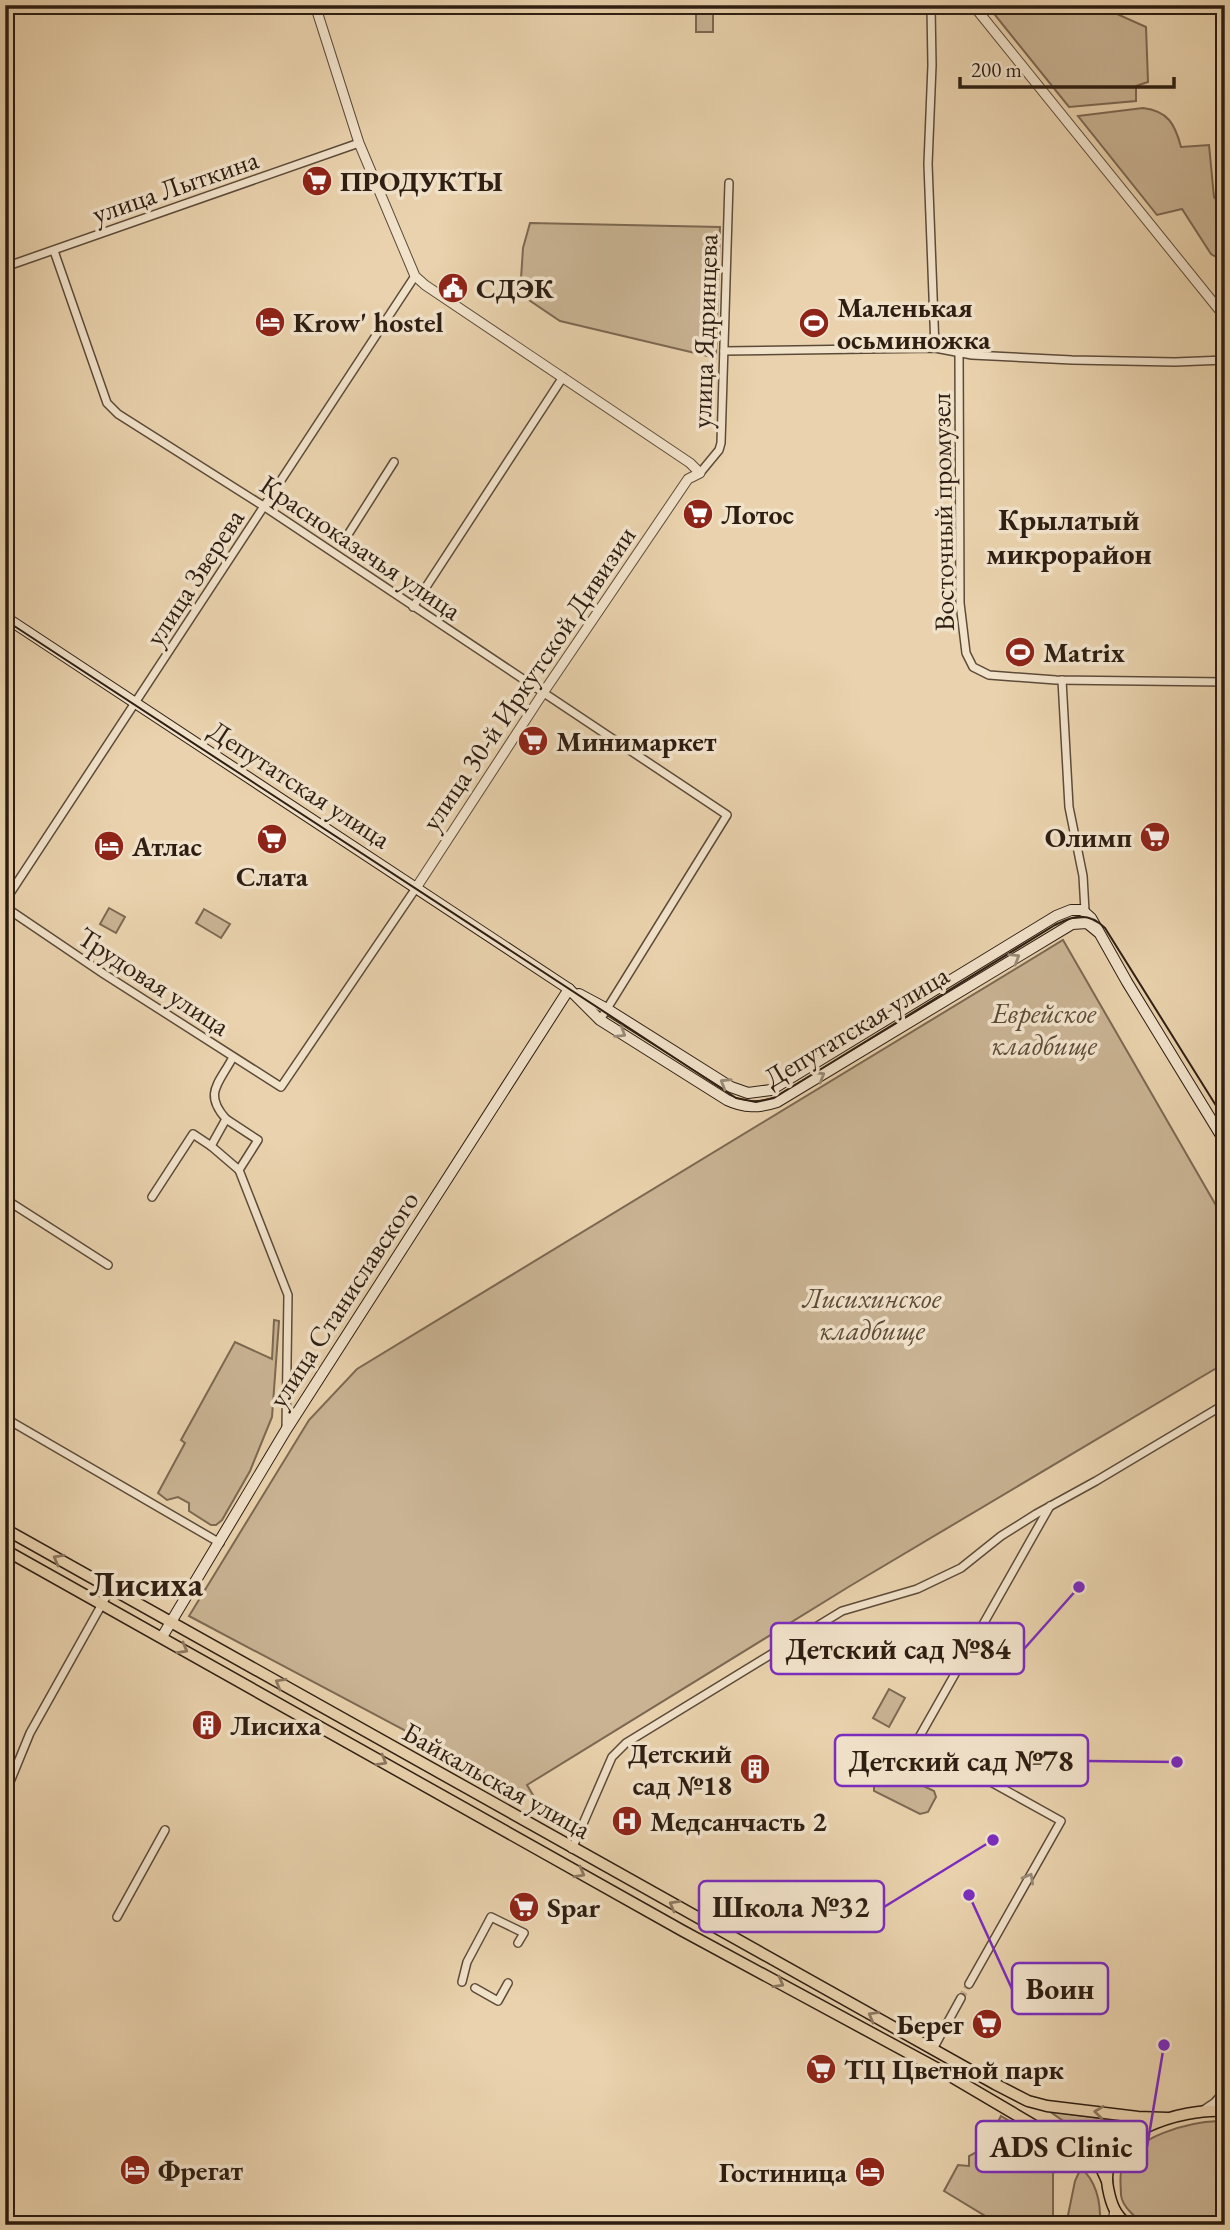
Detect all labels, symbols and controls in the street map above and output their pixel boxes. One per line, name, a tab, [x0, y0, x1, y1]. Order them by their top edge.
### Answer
scale bar	[960, 46, 1174, 90]
text: 200 m	[971, 56, 1022, 83]
street label: улица Лыткина	[87, 140, 264, 231]
place label: ПРОДУКТЫ	[340, 163, 503, 199]
supermarket icon: ПРОДУКТЫ	[300, 164, 334, 198]
street label: улица Ядринцева	[683, 232, 725, 429]
place label: СДЭК	[476, 270, 555, 306]
public building icon: СДЭК	[436, 271, 470, 305]
place label: Маленькая осьминожка	[837, 289, 991, 357]
place label: Krow' hostel	[293, 304, 444, 340]
hotel icon: Krow' hostel	[253, 305, 287, 339]
sports icon: Маленькая осьминожка	[797, 306, 831, 340]
street label: Восточный промузел	[922, 393, 962, 631]
street label: Красноказачья улица	[253, 466, 469, 628]
place label: Лотос	[721, 496, 794, 532]
supermarket icon: Лотос	[681, 497, 715, 531]
district label: Крылатый микрорайон	[986, 500, 1152, 573]
street label: улица Зверева	[136, 501, 252, 652]
street label: улица 30-й Иркутской Дивизии	[413, 519, 644, 837]
place label: Matrix	[1043, 634, 1125, 670]
sports icon: Matrix	[1003, 635, 1037, 669]
street label: Депутатская улица	[202, 712, 398, 857]
place label: Минимаркет	[556, 723, 717, 759]
supermarket icon: Минимаркет	[516, 724, 550, 758]
place label: Олимп	[1045, 819, 1132, 855]
supermarket icon: Олимп	[1138, 820, 1172, 854]
supermarket icon: Слата	[255, 822, 289, 856]
place label: Атлас	[131, 828, 202, 864]
hotel icon: Атлас	[92, 829, 126, 863]
place label: Слата	[236, 858, 309, 894]
street label: Трудовая улица	[71, 918, 238, 1044]
one-way arrow	[1007, 953, 1020, 966]
street label: Депутатская улица	[757, 956, 956, 1095]
park label: Еврейское кладбище	[991, 995, 1097, 1063]
one-way arrow	[614, 1024, 627, 1037]
one-way arrow	[813, 1072, 826, 1085]
one-way arrow	[719, 1078, 732, 1091]
street label: улица Станиславского	[259, 1184, 427, 1414]
park label: Лисихинское кладбище	[801, 1280, 942, 1348]
one-way arrow	[53, 1554, 65, 1567]
district label: Лисиха	[89, 1561, 204, 1606]
callout: Детский сад №84	[771, 1623, 1024, 1674]
text: Детский сад №84	[785, 1629, 1012, 1668]
one-way arrow	[176, 1641, 189, 1654]
one-way arrow	[275, 1678, 287, 1691]
place label: Лисиха	[230, 1707, 322, 1743]
building icon: Лисиха	[190, 1708, 224, 1742]
street label: Байкальская улица	[396, 1713, 598, 1847]
place label: Детский сад №18	[628, 1735, 732, 1803]
callout: Детский сад №78	[835, 1735, 1088, 1786]
text: Детский сад №78	[848, 1741, 1074, 1780]
building icon: Детский сад №18	[738, 1752, 772, 1786]
one-way arrow	[374, 1753, 387, 1766]
place label: Медсанчасть 2	[650, 1803, 827, 1839]
hospital icon: Медсанчасть 2	[610, 1804, 644, 1838]
one-way arrow	[573, 1865, 585, 1878]
one-way arrow	[1021, 1873, 1034, 1885]
callout: Школа №32	[699, 1881, 884, 1932]
text: Школа №32	[712, 1887, 870, 1926]
place label: Spar	[547, 1889, 600, 1925]
supermarket icon: Spar	[507, 1890, 541, 1924]
one-way arrow	[669, 1900, 682, 1913]
callout: Воин	[1012, 1963, 1108, 2014]
text: Воин	[1026, 1969, 1094, 2008]
one-way arrow	[771, 1975, 784, 1988]
place label: Берег	[896, 2006, 964, 2042]
supermarket icon: Берег	[970, 2007, 1004, 2041]
one-way arrow	[868, 2011, 881, 2024]
place label: ТЦ Цветной парк	[844, 2051, 1065, 2087]
supermarket icon: ТЦ Цветной парк	[804, 2052, 838, 2086]
one-way arrow	[1093, 2105, 1105, 2120]
callout: ADS Clinic	[976, 2121, 1147, 2172]
text: ADS Clinic	[989, 2127, 1132, 2166]
place label: Фрегат	[158, 2152, 244, 2188]
hotel icon: Фрегат	[118, 2153, 152, 2187]
place label: Гостиница	[719, 2154, 848, 2190]
hotel icon: Гостиница	[853, 2155, 887, 2189]

